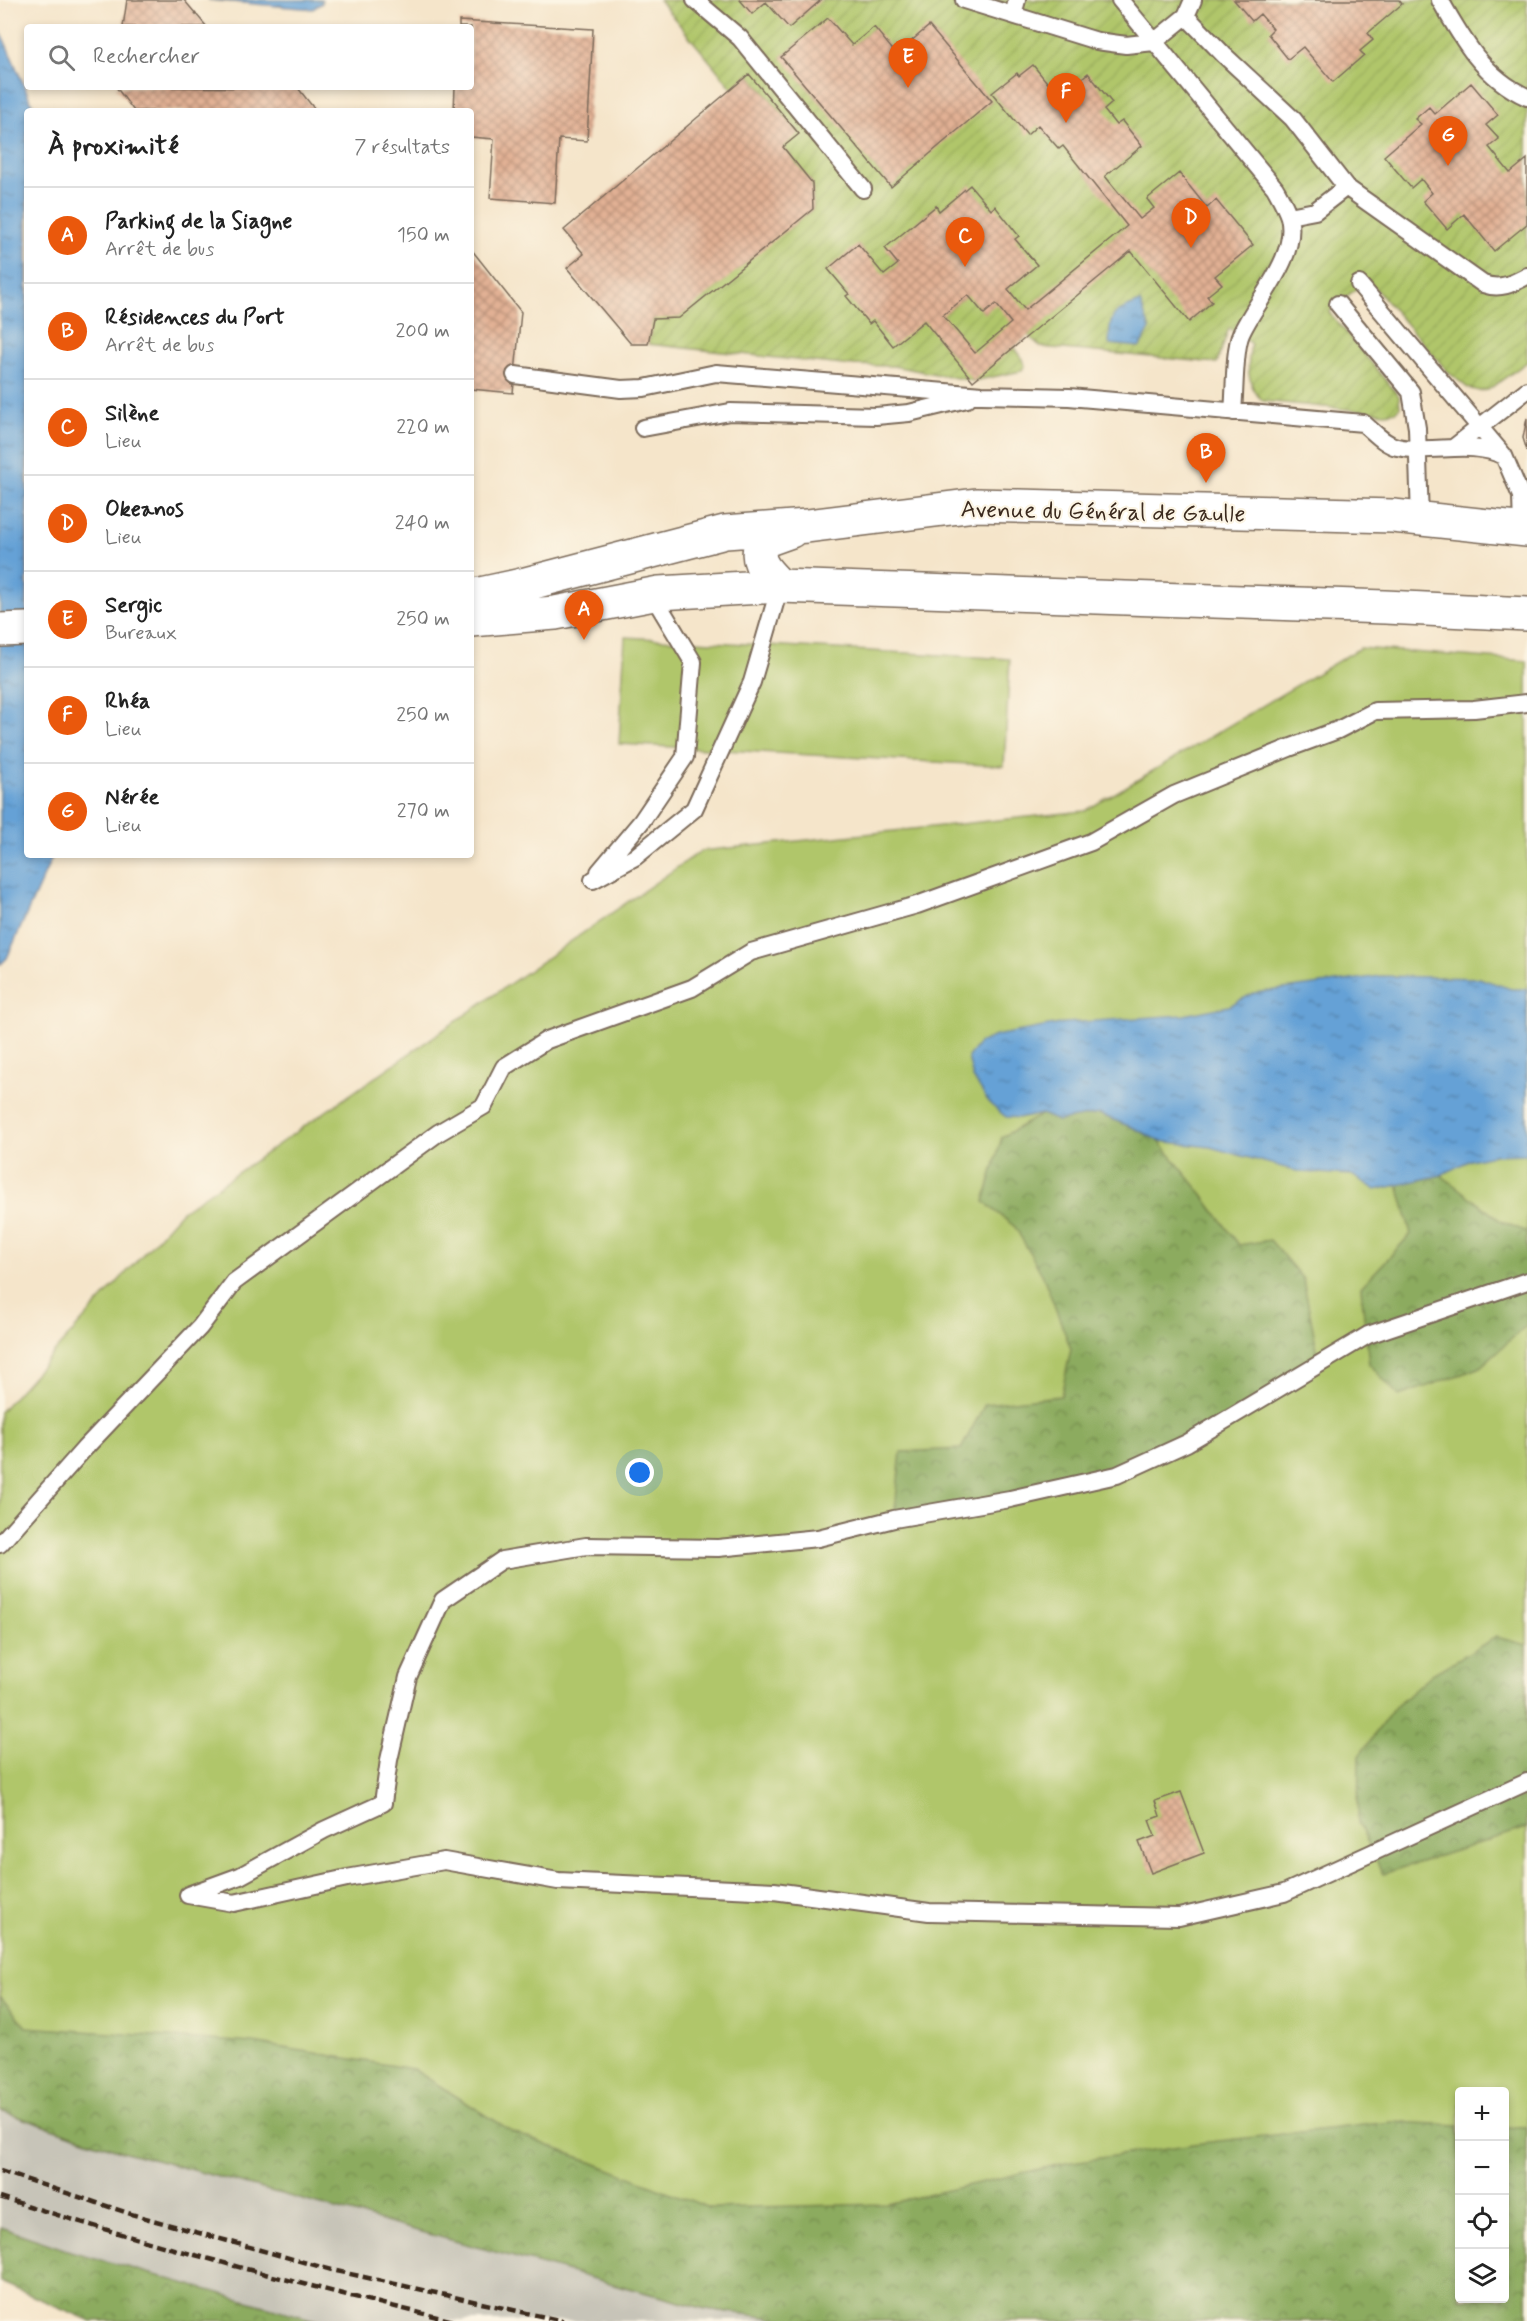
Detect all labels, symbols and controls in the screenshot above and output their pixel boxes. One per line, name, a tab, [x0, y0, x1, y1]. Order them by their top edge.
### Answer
search box	[24, 24, 474, 90]
pin: E	[888, 38, 928, 88]
icon: search	[45, 41, 78, 74]
text: Rechercher	[93, 43, 200, 71]
pin: F	[1046, 74, 1086, 123]
pin: G	[1428, 116, 1468, 166]
text: À proximité	[48, 130, 179, 164]
text: 7 résultats	[354, 134, 450, 161]
pin: D	[1172, 198, 1210, 248]
text: Parking de la Siagne	[105, 208, 292, 236]
pin: C	[946, 218, 984, 267]
text: A	[61, 222, 74, 249]
text: 150 m	[397, 222, 450, 249]
text: Arrêt de bus	[105, 236, 214, 263]
text: Résidences du Port	[105, 304, 285, 332]
text: B	[61, 318, 74, 345]
text: 200 m	[395, 318, 450, 345]
text: Arrêt de bus	[105, 332, 214, 359]
text: Silène	[105, 400, 159, 428]
text: C	[60, 414, 75, 441]
text: 220 m	[396, 414, 450, 441]
text: Lieu	[105, 428, 142, 455]
pin: B	[1186, 434, 1226, 483]
street label: Avenue du Général de Gaulle	[960, 495, 1246, 530]
text: Okeanos	[105, 496, 184, 524]
text: D	[61, 510, 74, 537]
text: 240 m	[395, 510, 450, 537]
text: Lieu	[105, 524, 142, 551]
pin: A	[564, 590, 604, 640]
text: Sergic	[105, 592, 162, 620]
text: E	[62, 606, 73, 633]
text: 250 m	[396, 606, 450, 633]
text: Bureaux	[105, 620, 177, 647]
text: Rhéa	[105, 688, 150, 716]
text: F	[62, 702, 73, 729]
text: 250 m	[396, 702, 450, 729]
text: Lieu	[105, 716, 142, 743]
text: Nérée	[105, 784, 159, 812]
text: G	[61, 798, 74, 825]
text: 270 m	[397, 798, 450, 825]
text: Lieu	[105, 812, 142, 839]
your location	[625, 1458, 654, 1487]
map controls	[1455, 2087, 1509, 2303]
button: +	[1455, 2087, 1509, 2141]
button: −	[1455, 2141, 1509, 2195]
button: locate	[1455, 2195, 1509, 2249]
button: layers	[1455, 2249, 1509, 2303]

